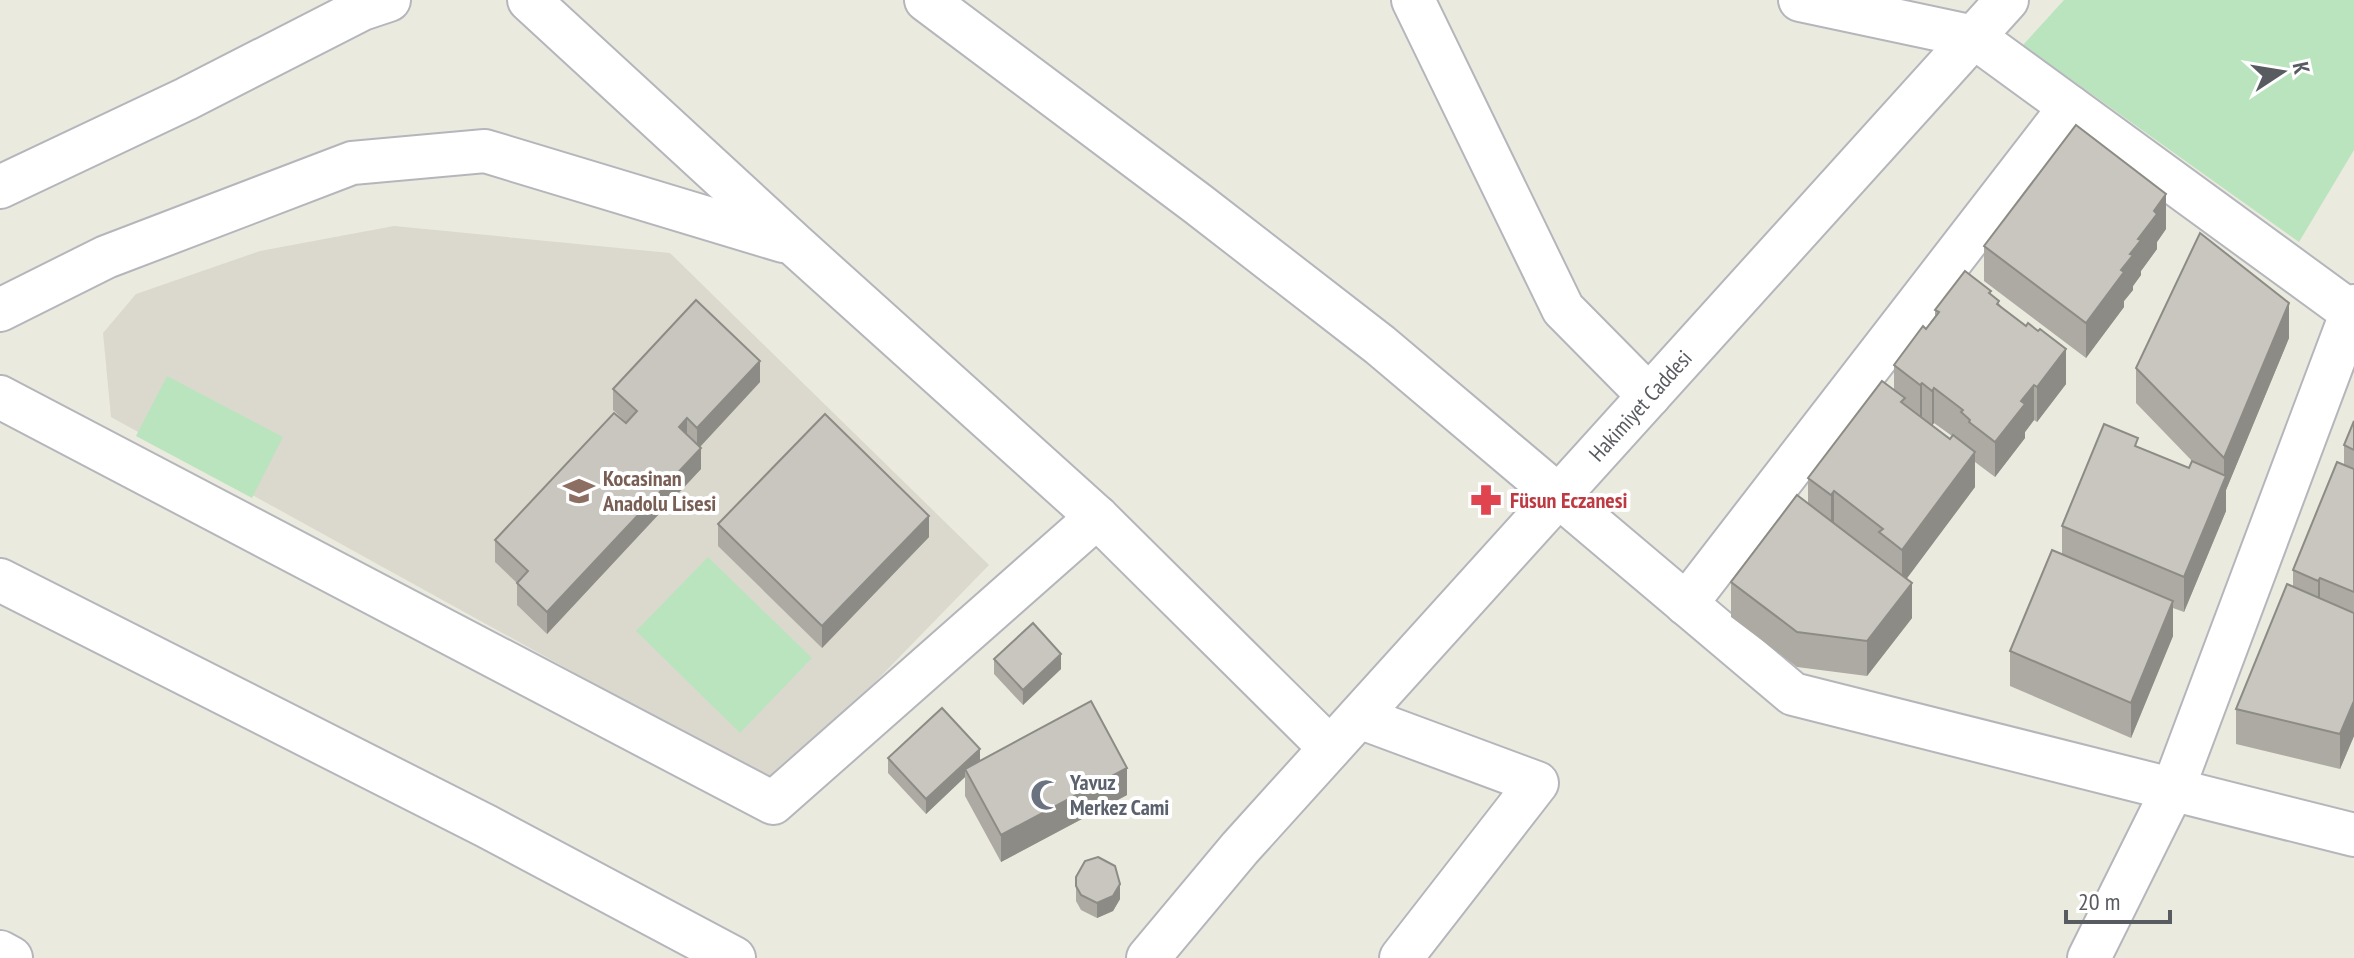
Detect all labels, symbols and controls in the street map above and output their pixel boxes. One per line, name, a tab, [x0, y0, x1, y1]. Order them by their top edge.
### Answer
north arrow	[2242, 32, 2322, 112]
text: K	[2287, 59, 2317, 77]
street label: Hakimiyet Caddesi	[1583, 344, 1698, 467]
place label: Kocasinan Anadolu Lisesi	[602, 464, 716, 517]
school or university icon: Kocasinan Anadolu Lisesi	[562, 474, 596, 508]
pharmacy icon: Füsun Eczanesi	[1469, 483, 1503, 517]
place label: Füsun Eczanesi	[1510, 486, 1627, 514]
place label: Yavuz Merkez Cami	[1069, 768, 1169, 821]
mosque icon: Yavuz Merkez Cami	[1029, 778, 1063, 812]
scale bar	[2066, 874, 2170, 924]
text: 20 m	[2078, 886, 2120, 917]

